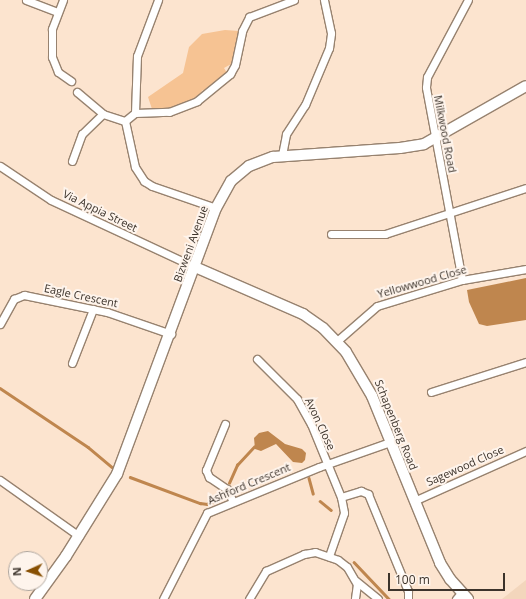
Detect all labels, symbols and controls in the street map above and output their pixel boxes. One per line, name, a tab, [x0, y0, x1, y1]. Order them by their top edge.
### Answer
street label: Milkwood Road	[431, 94, 459, 174]
street label: Via Appia Street	[61, 187, 139, 235]
street label: Bizweni Avenue	[171, 204, 211, 284]
street label: Yellowwood Close	[376, 263, 468, 301]
street label: Eagle Crescent	[43, 282, 119, 310]
street label: Schapenberg Road	[372, 378, 420, 472]
street label: Avon Close	[302, 396, 338, 452]
street label: Sagewood Close	[424, 443, 506, 489]
street label: Ashford Crescent	[206, 461, 292, 507]
north arrow	[8, 551, 48, 591]
scale bar	[390, 565, 507, 591]
text: N	[9, 567, 24, 576]
text: 100 m	[395, 571, 430, 588]

